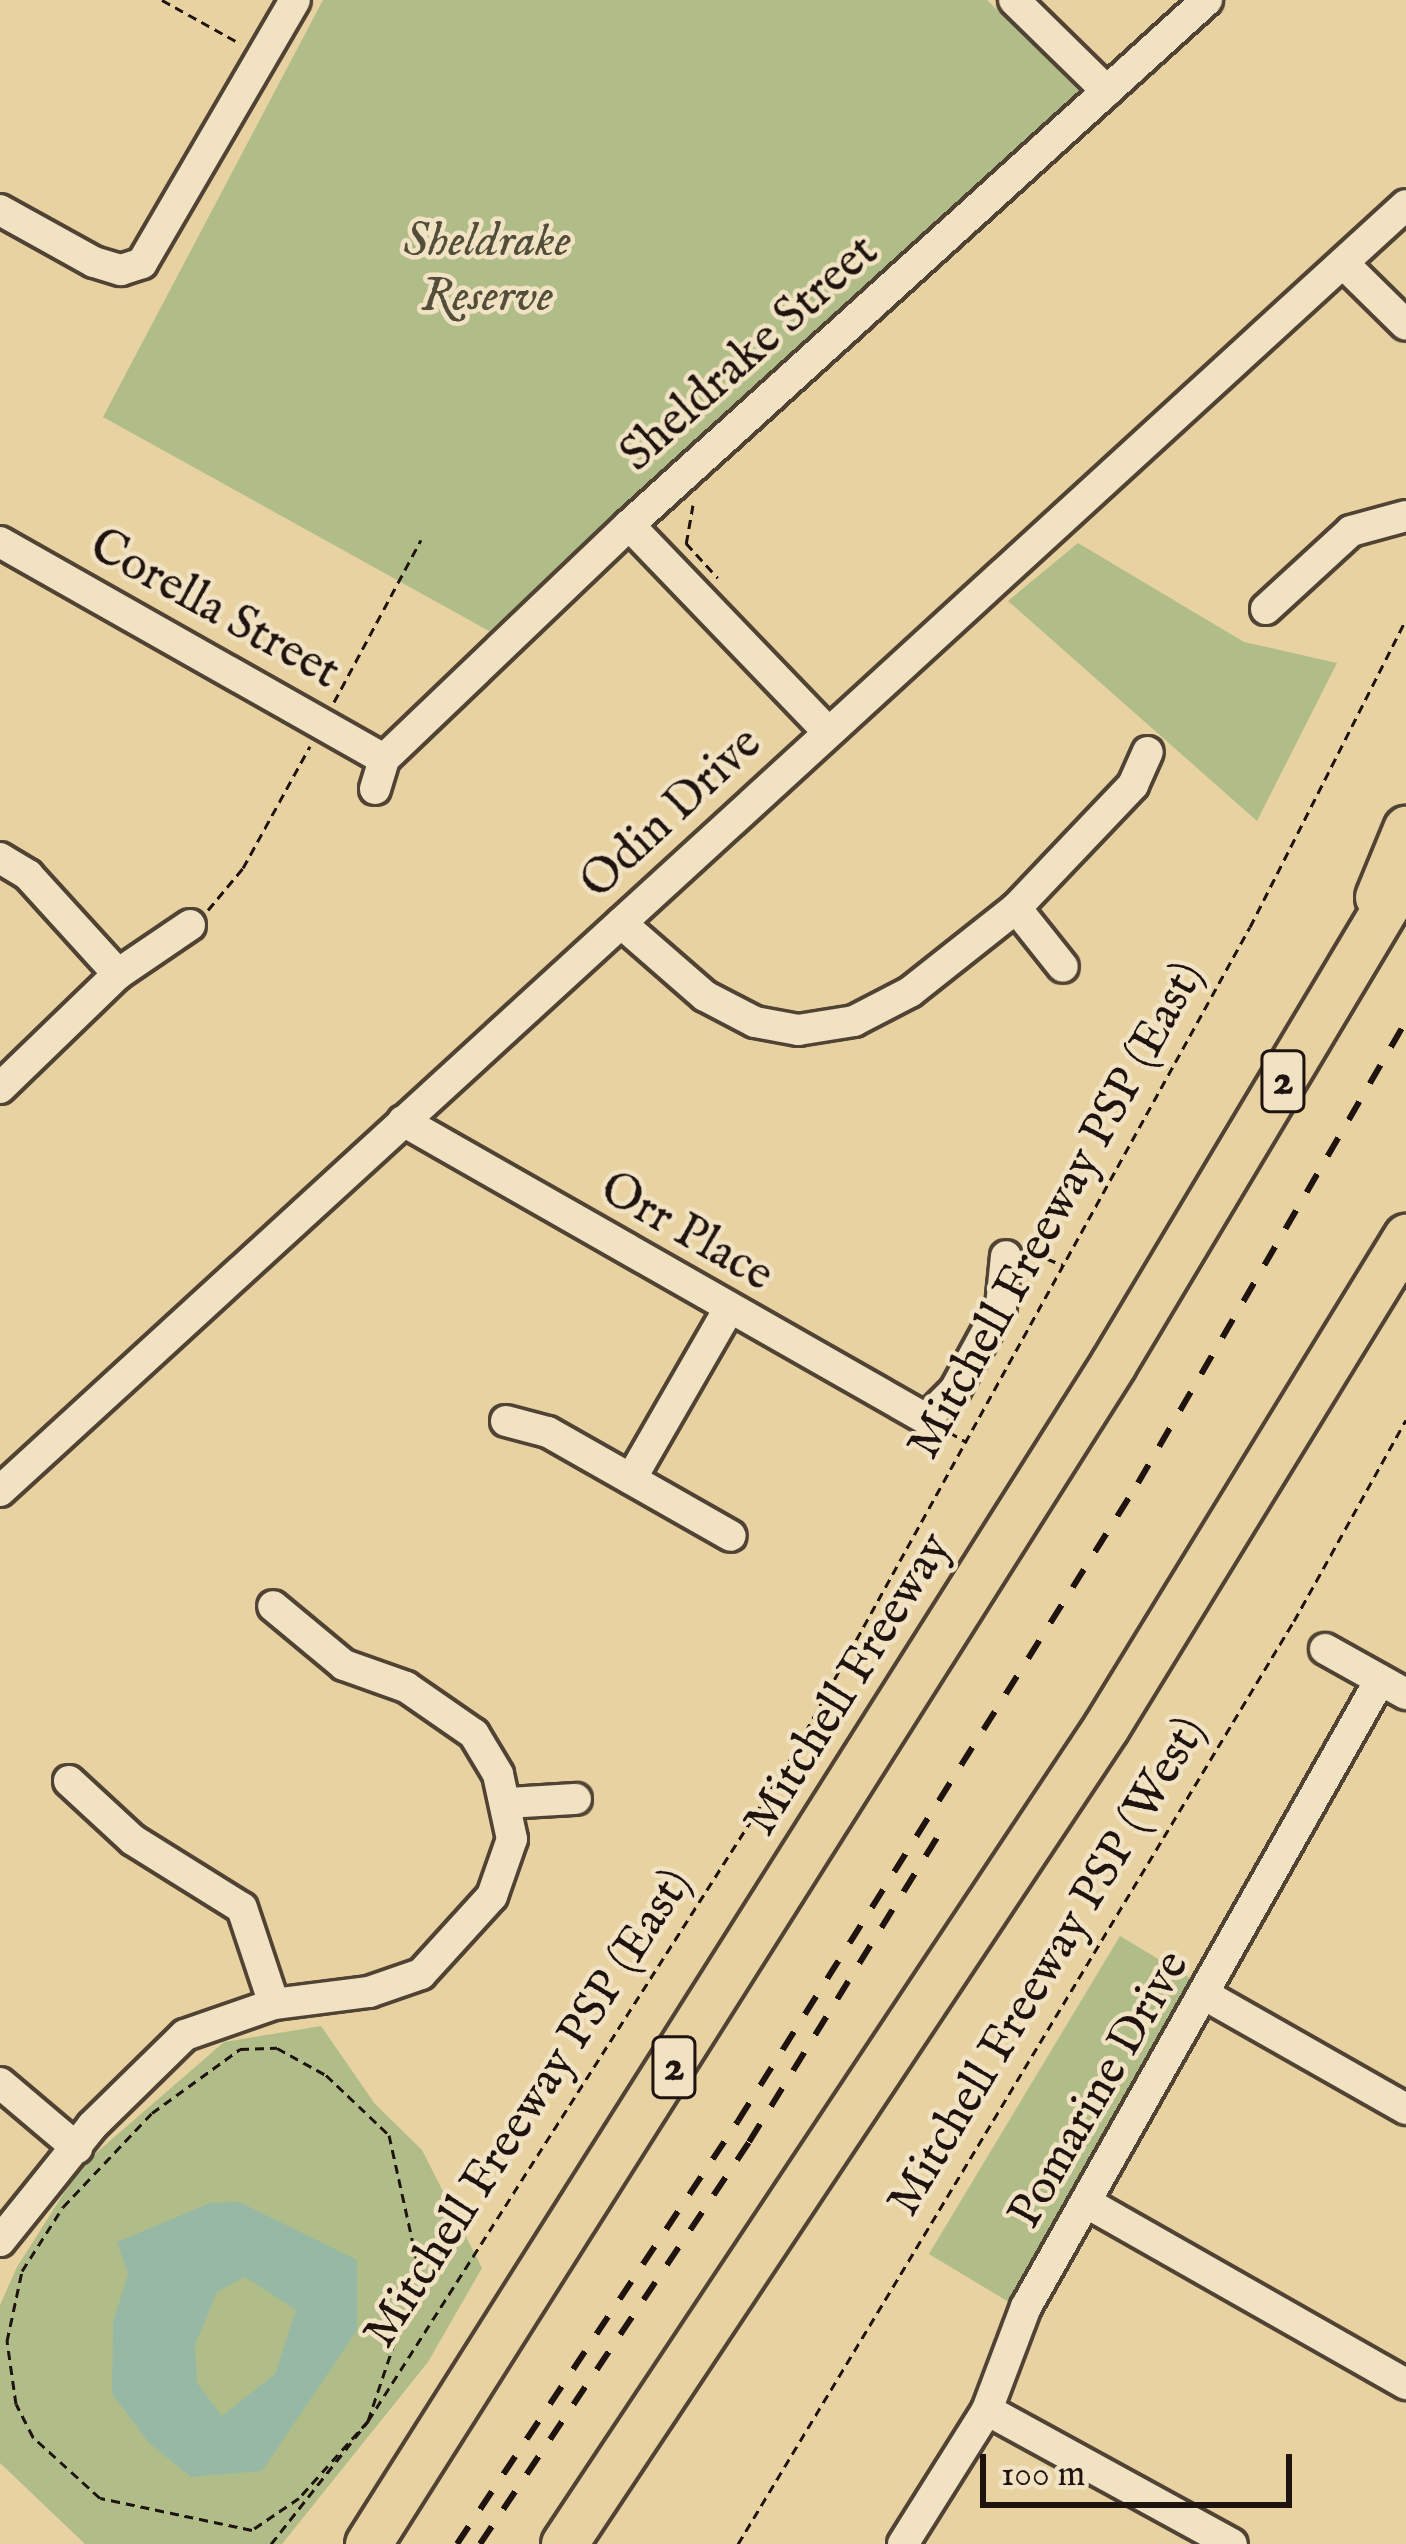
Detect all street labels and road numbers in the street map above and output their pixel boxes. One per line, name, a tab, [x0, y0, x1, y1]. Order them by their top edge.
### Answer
street label: Sheldrake Street	[610, 224, 890, 484]
street label: Corella Street	[79, 518, 349, 702]
street label: Odin Drive	[570, 716, 774, 912]
street label: Mitchell Freeway PSP (East)	[896, 952, 1218, 1470]
road number: 2	[1259, 1042, 1307, 1120]
street label: Orr Place	[589, 1161, 783, 1305]
street label: Mitchell Freeway	[733, 1523, 965, 1847]
street label: Mitchell Freeway PSP (West)	[876, 1707, 1220, 2227]
street label: Mitchell Freeway PSP (East)	[353, 1859, 705, 2359]
street label: Pomarine Drive	[997, 1941, 1203, 2239]
road number: 2	[650, 2028, 698, 2106]

